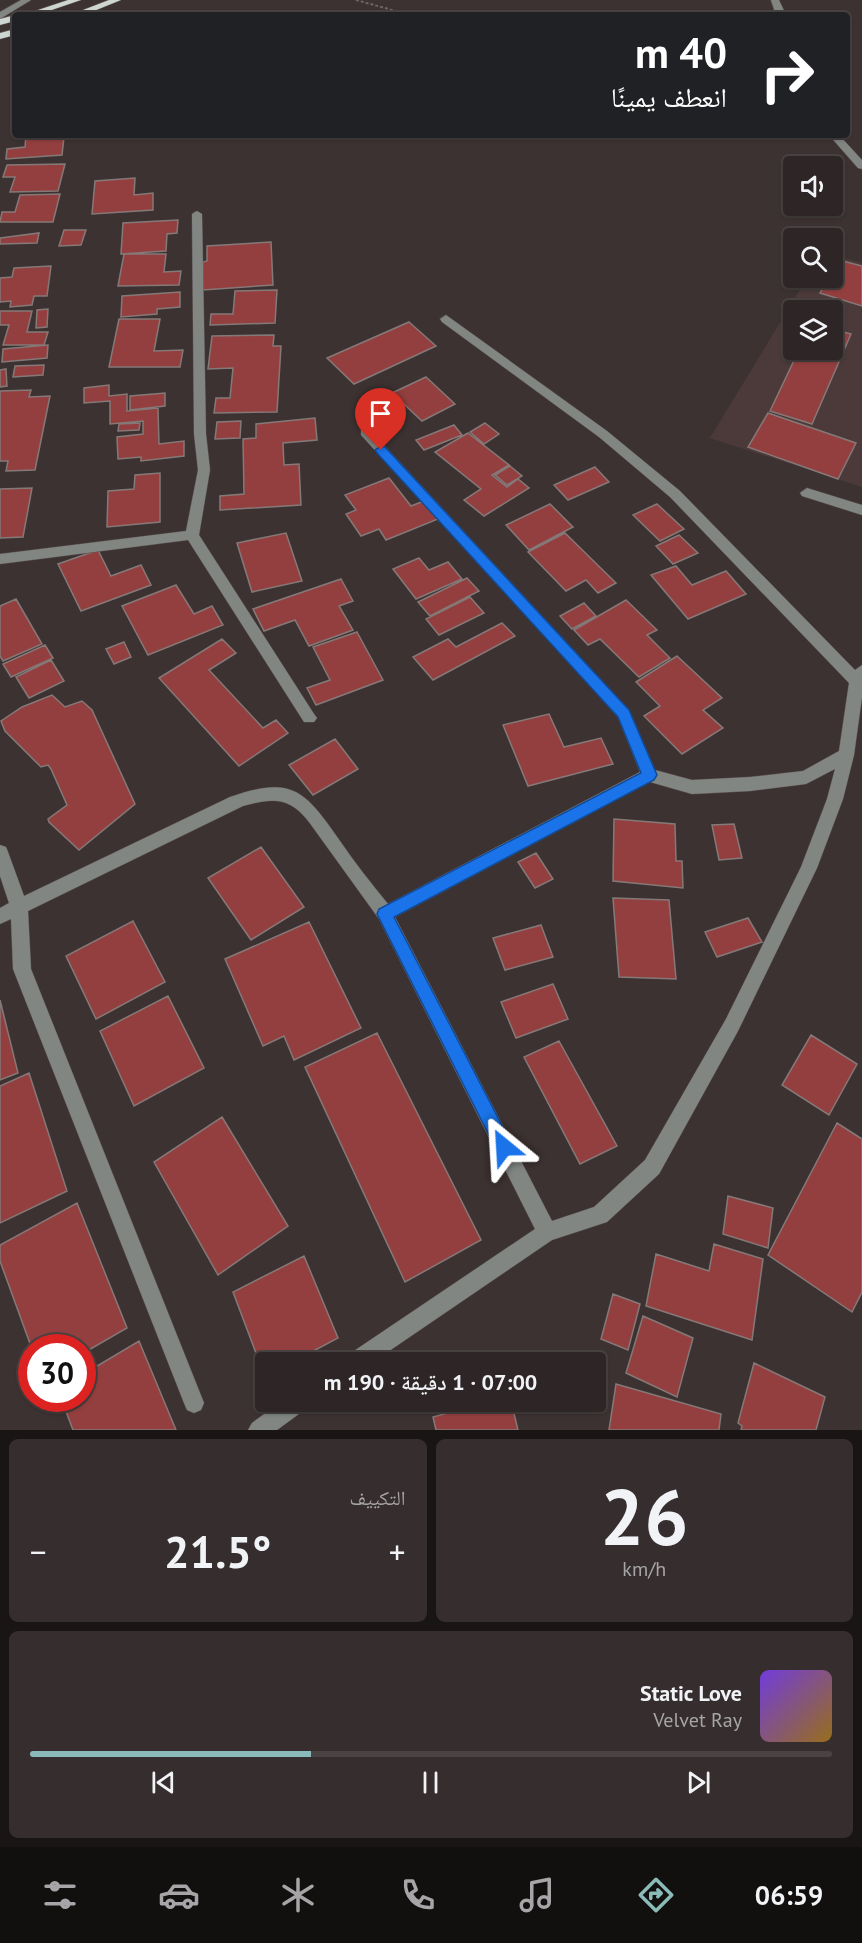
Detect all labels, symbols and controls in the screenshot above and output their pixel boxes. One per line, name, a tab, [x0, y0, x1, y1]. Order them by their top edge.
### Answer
text: 40 m	[635, 25, 727, 80]
icon: right	[748, 36, 826, 114]
text: انعطف يمينًا	[611, 80, 727, 114]
map controls	[783, 156, 843, 360]
button: sound	[783, 156, 843, 216]
button: search	[783, 228, 843, 288]
button: layers	[783, 300, 843, 360]
pin	[355, 388, 406, 450]
icon: arrive	[364, 397, 397, 430]
position arrow	[472, 1115, 536, 1179]
speed limit sign: 30	[18, 1334, 96, 1412]
text: 07:00 · 1 دقيقة · 190 m	[324, 1368, 537, 1396]
text: 26	[600, 1466, 688, 1567]
text: التكييف	[349, 1485, 406, 1511]
text: 21.5°	[164, 1522, 271, 1580]
text: −	[30, 1530, 47, 1573]
text: +	[389, 1530, 406, 1573]
text: km/h	[622, 1556, 666, 1582]
text: Static Love	[640, 1679, 742, 1707]
text: Velvet Ray	[653, 1707, 742, 1733]
icon: previous	[147, 1766, 180, 1799]
icon: pause	[414, 1766, 447, 1799]
icon: next	[682, 1766, 715, 1799]
icon: filters	[39, 1874, 81, 1916]
icon: car	[158, 1874, 200, 1916]
icon: climate	[277, 1874, 319, 1916]
icon: phone	[397, 1874, 439, 1916]
icon: music	[516, 1874, 558, 1916]
icon: directions	[635, 1874, 677, 1916]
text: 06:59	[755, 1878, 823, 1912]

